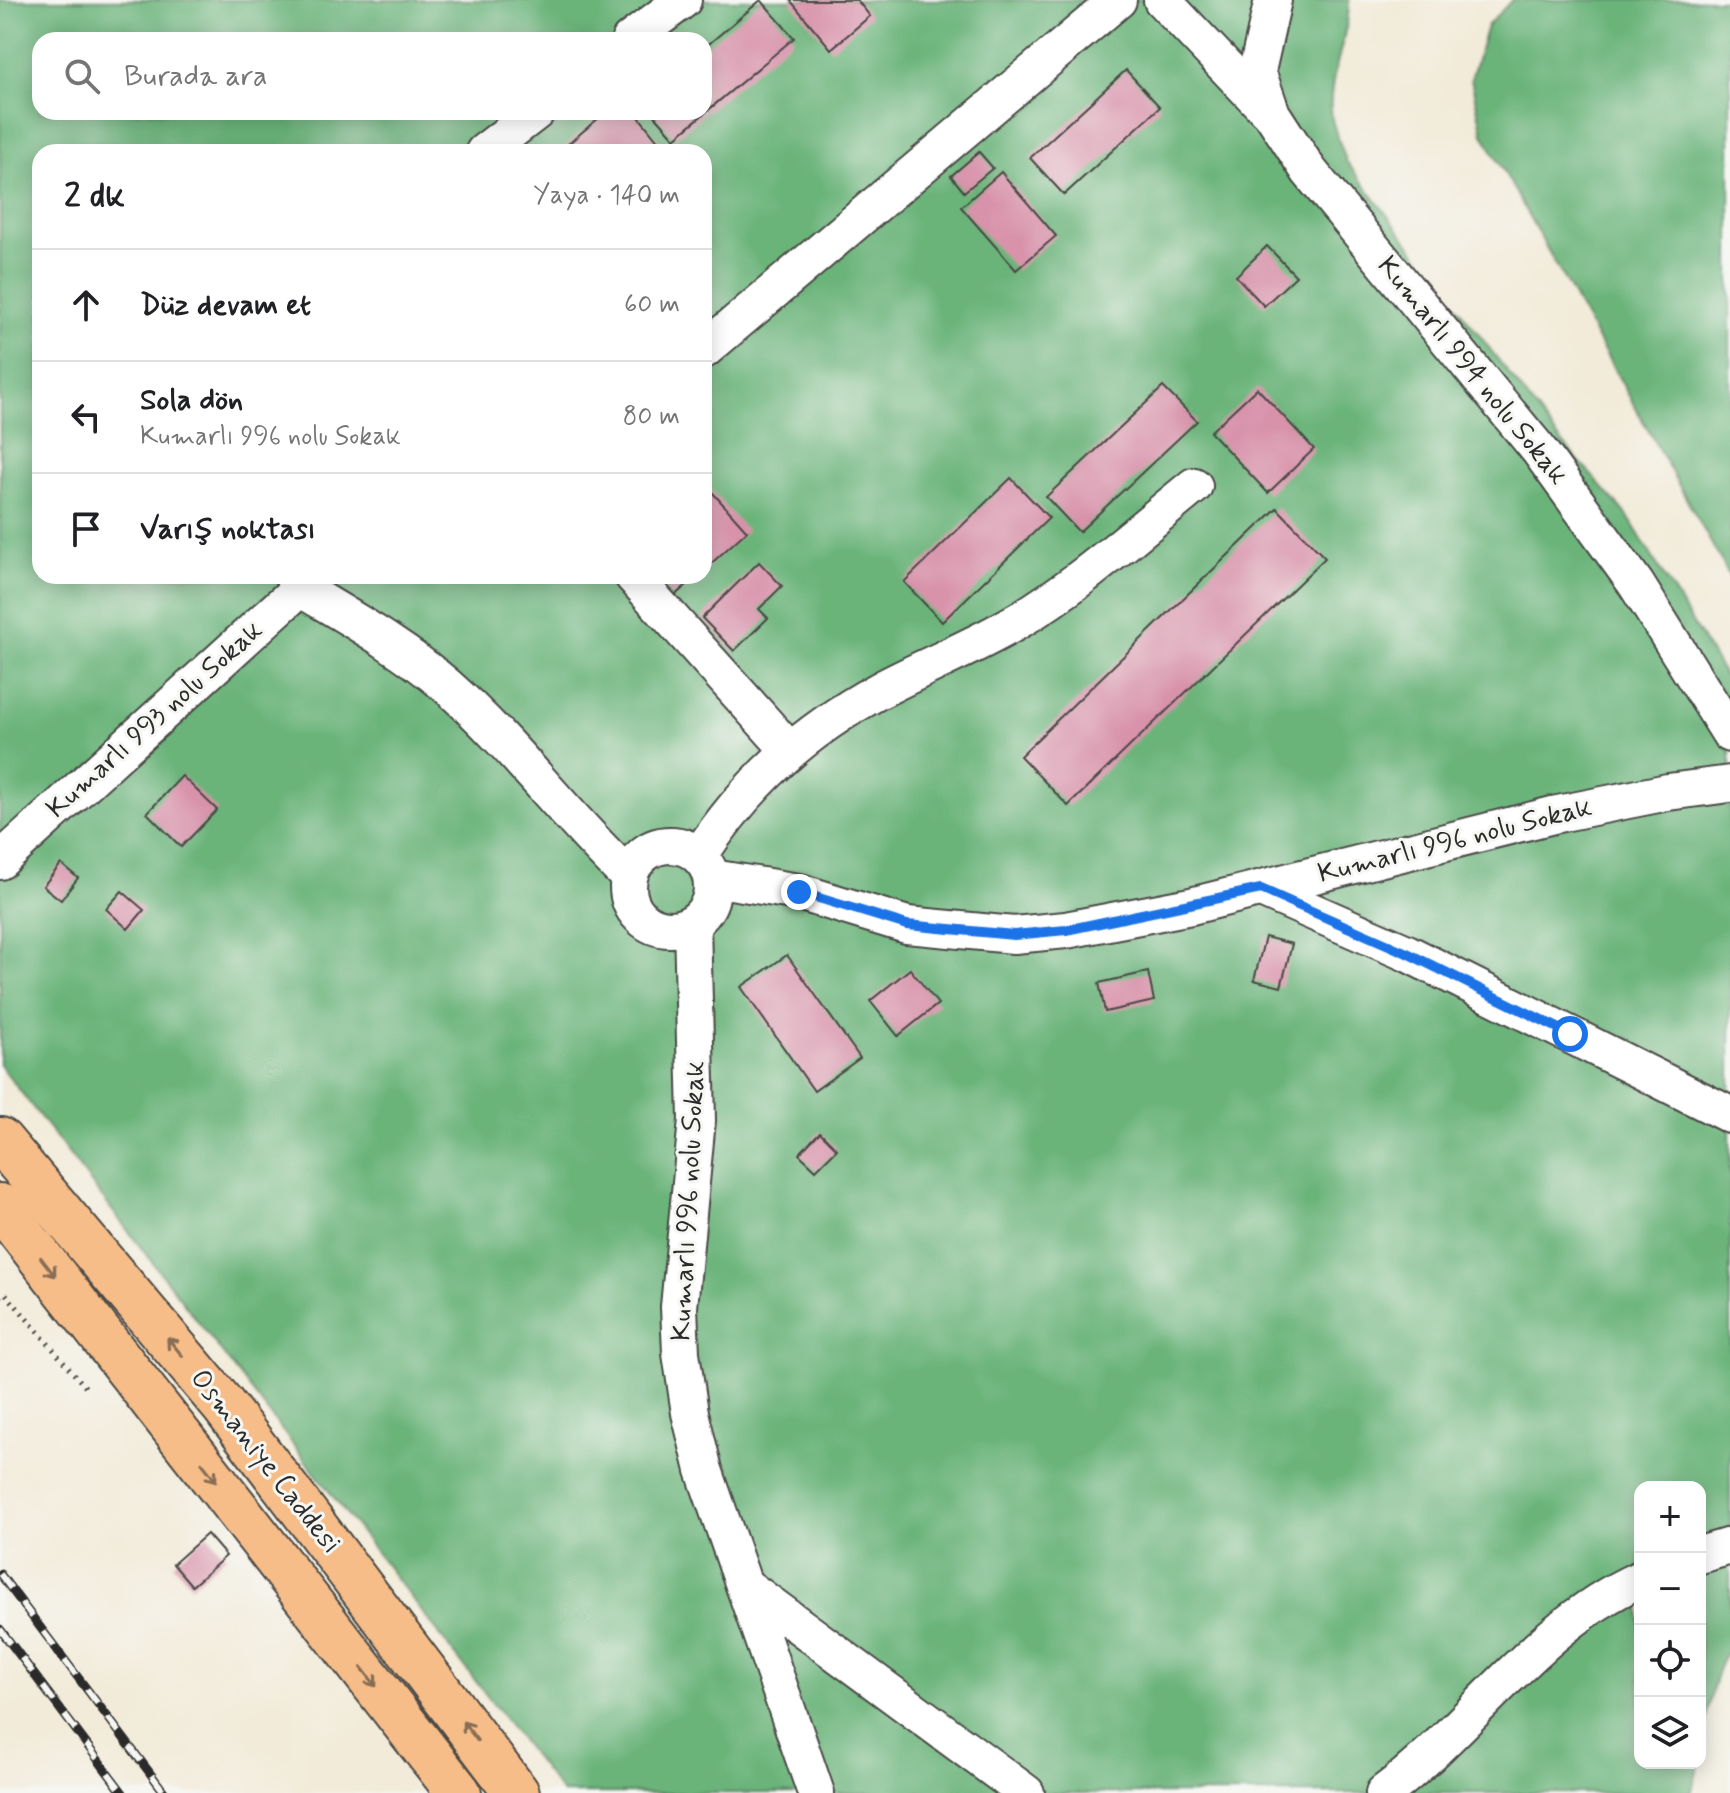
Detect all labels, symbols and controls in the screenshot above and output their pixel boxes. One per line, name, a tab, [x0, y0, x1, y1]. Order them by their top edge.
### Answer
search box	[32, 32, 712, 120]
icon: search	[60, 54, 104, 98]
text: Burada ara	[124, 57, 267, 96]
text: 2 dk	[64, 174, 125, 219]
text: Yaya · 140 m	[533, 179, 680, 213]
street label: Kumarlı 994 nolu Sokak	[1368, 249, 1576, 493]
icon: ahead	[64, 283, 108, 327]
text: Düz devam et	[140, 286, 311, 325]
text: 60 m	[624, 288, 680, 322]
text: Sola dön	[140, 381, 243, 420]
icon: left	[64, 395, 108, 439]
text: 80 m	[623, 400, 680, 434]
text: Kumarlı 996 nolu Sokak	[140, 420, 401, 454]
icon: arrive	[64, 507, 108, 551]
text: Varış noktası	[140, 510, 316, 549]
street label: Kumarlı 993 nolu Sokak	[39, 613, 271, 827]
street label: Kumarlı 996 nolu Sokak	[1314, 789, 1596, 893]
route end	[781, 874, 817, 910]
route start	[1552, 1016, 1588, 1052]
street label: Kumarlı 996 nolu Sokak	[663, 1060, 715, 1342]
one-way arrow	[39, 1256, 57, 1277]
one-way arrow	[166, 1338, 184, 1358]
street label: Osmaniye Caddesi	[181, 1362, 349, 1562]
one-way arrow	[200, 1461, 217, 1482]
map controls	[1634, 1481, 1706, 1769]
button: +	[1634, 1481, 1706, 1553]
button: −	[1634, 1553, 1706, 1625]
button: locate	[1634, 1625, 1706, 1697]
one-way arrow	[360, 1666, 377, 1687]
button: layers	[1634, 1697, 1706, 1769]
one-way arrow	[462, 1721, 479, 1742]

